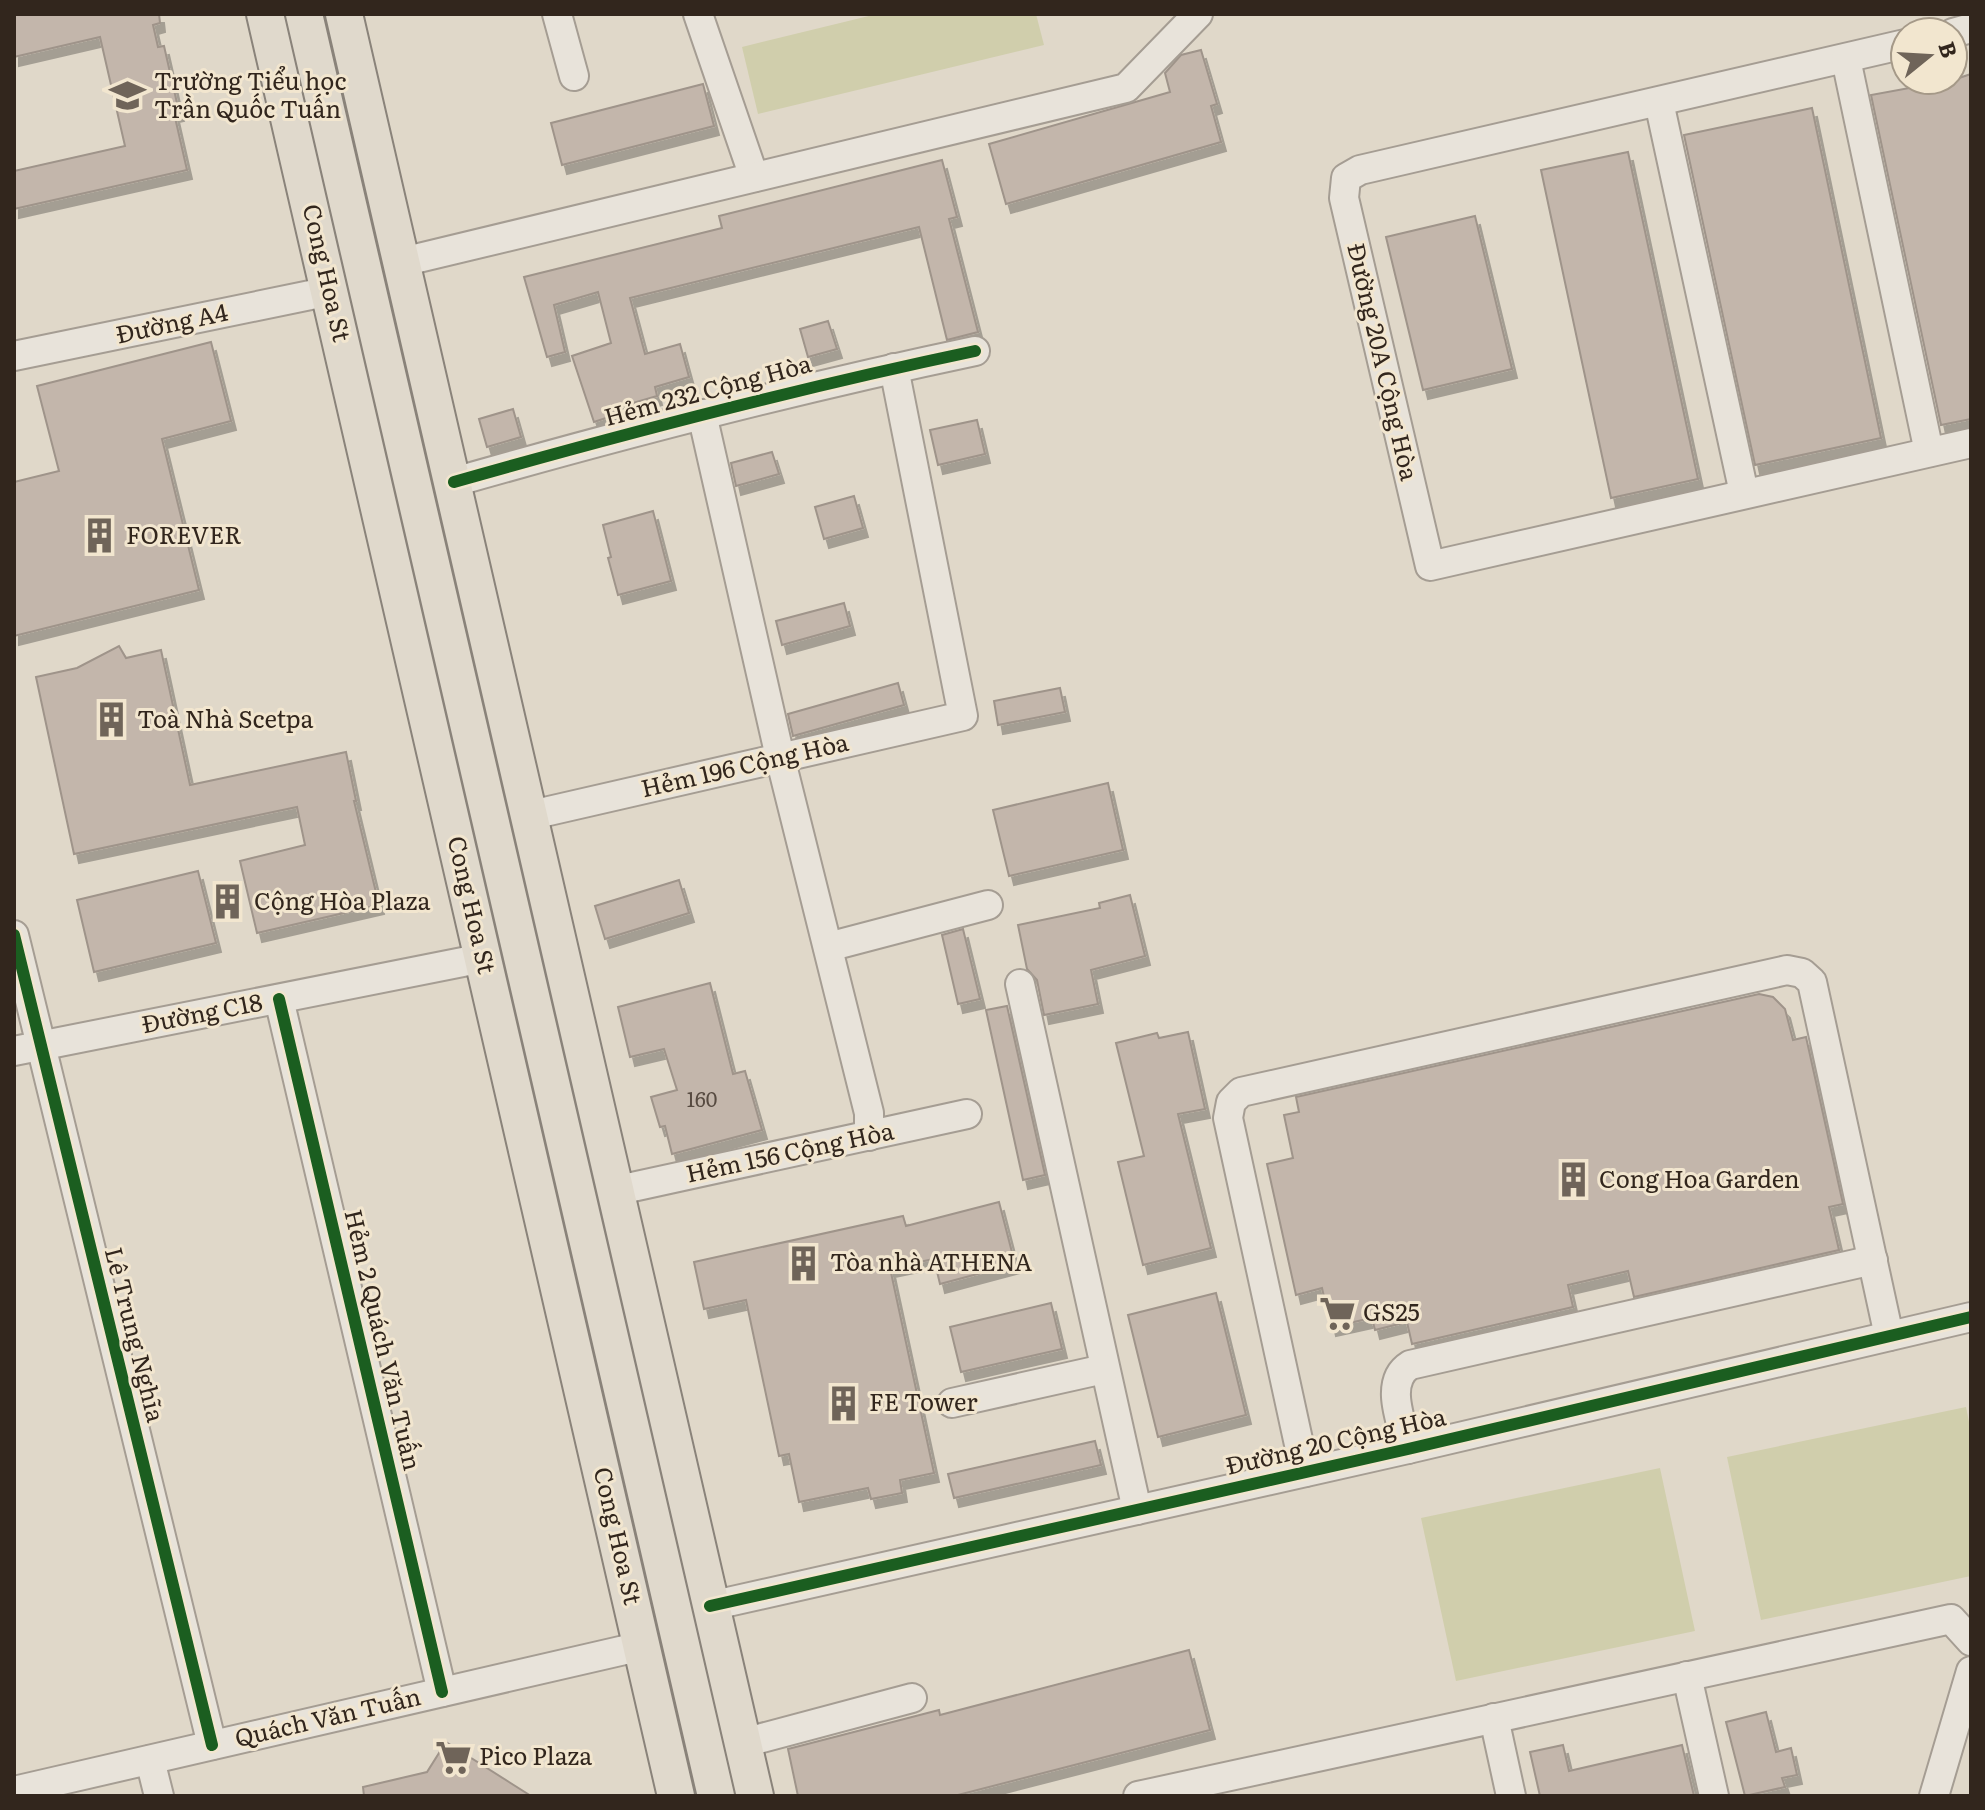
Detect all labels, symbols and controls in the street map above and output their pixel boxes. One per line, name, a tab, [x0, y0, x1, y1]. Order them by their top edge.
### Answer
north arrow	[1889, 16, 1969, 96]
text: B	[1931, 37, 1967, 62]
place label: Trường Tiểu học Trần Quốc Tuấn	[154, 62, 346, 125]
school or university icon: Trường Tiểu học Trần Quốc Tuấn	[109, 77, 147, 115]
street label: Cong Hoa St	[296, 200, 361, 345]
street label: Đường 20A Cộng Hòa	[1340, 239, 1429, 484]
street label: Đường A4	[112, 293, 231, 350]
street label: Hẻm 232 Cộng Hòa	[600, 344, 815, 433]
place label: FOREVER	[126, 516, 242, 551]
building icon: FOREVER	[81, 517, 119, 555]
place label: Toà Nhà Scetpa	[137, 700, 314, 735]
building icon: Toà Nhà Scetpa	[92, 701, 130, 739]
street label: Hẻm 196 Cộng Hòa	[637, 723, 852, 804]
street label: Cong Hoa St	[441, 832, 506, 977]
place label: Cộng Hòa Plaza	[254, 882, 430, 917]
building icon: Cộng Hòa Plaza	[209, 883, 247, 921]
street label: Đường C18	[138, 983, 265, 1040]
house number: 160	[687, 1083, 717, 1113]
street label: Hẻm 156 Cộng Hòa	[682, 1111, 897, 1190]
place label: Cong Hoa Garden	[1599, 1160, 1800, 1195]
building icon: Cong Hoa Garden	[1554, 1161, 1592, 1199]
street label: Hẻm 2 Quách Văn Tuấn	[337, 1205, 432, 1474]
street label: Lê Trung Nghĩa	[98, 1243, 175, 1426]
place label: Tòa nhà ATHENA	[830, 1243, 1033, 1278]
building icon: Tòa nhà ATHENA	[785, 1244, 823, 1282]
place label: GS25	[1363, 1293, 1420, 1328]
supermarket icon: GS25	[1318, 1294, 1356, 1332]
place label: FE Tower	[869, 1383, 978, 1418]
building icon: FE Tower	[824, 1384, 862, 1422]
street label: Đường 20 Cộng Hòa	[1222, 1397, 1449, 1482]
street label: Cong Hoa St	[587, 1463, 652, 1608]
street label: Quách Văn Tuấn	[231, 1677, 424, 1754]
place label: Pico Plaza	[479, 1737, 592, 1772]
supermarket icon: Pico Plaza	[434, 1738, 472, 1776]

